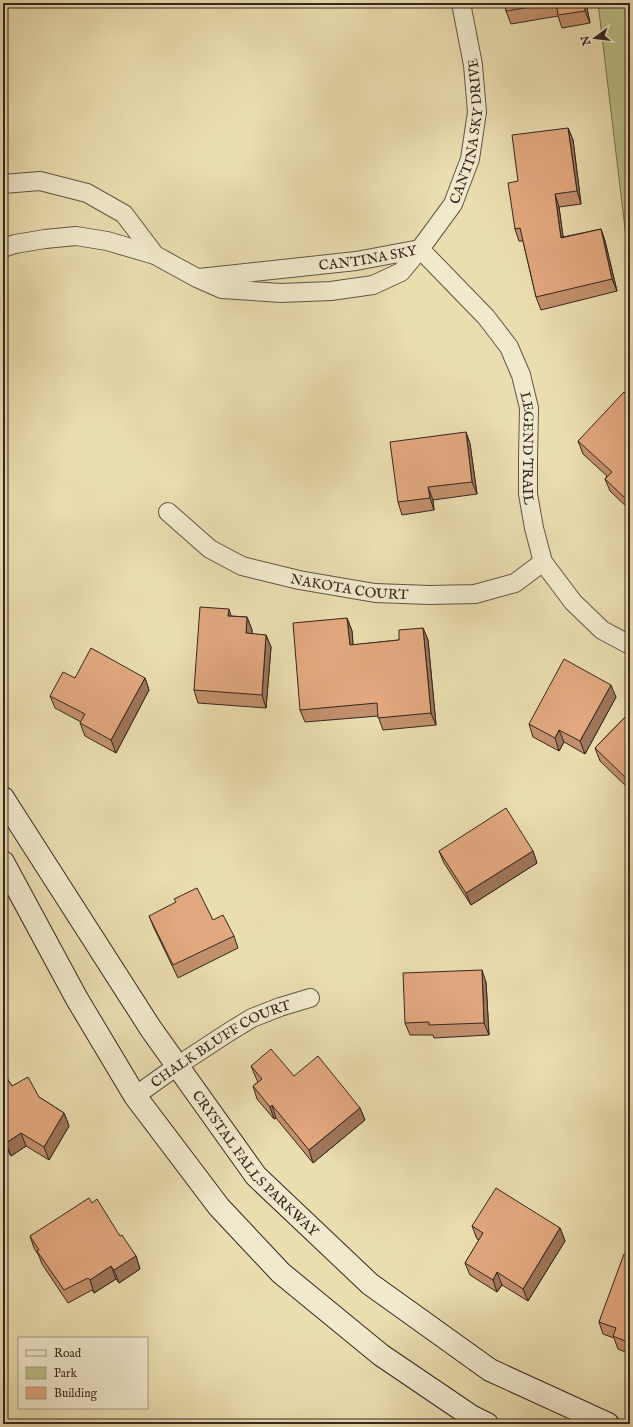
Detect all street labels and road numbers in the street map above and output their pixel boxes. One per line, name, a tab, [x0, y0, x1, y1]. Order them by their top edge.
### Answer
street label: CANTINA SKY DRIVE	[446, 56, 488, 207]
street label: CANTINA SKY	[318, 242, 420, 275]
street label: LEGEND TRAIL	[515, 390, 538, 506]
street label: NAKOTA COURT	[288, 570, 410, 604]
street label: CHALK BLUFF COURT	[147, 996, 293, 1092]
street label: CRYSTAL FALLS PARKWAY	[188, 1087, 323, 1242]

